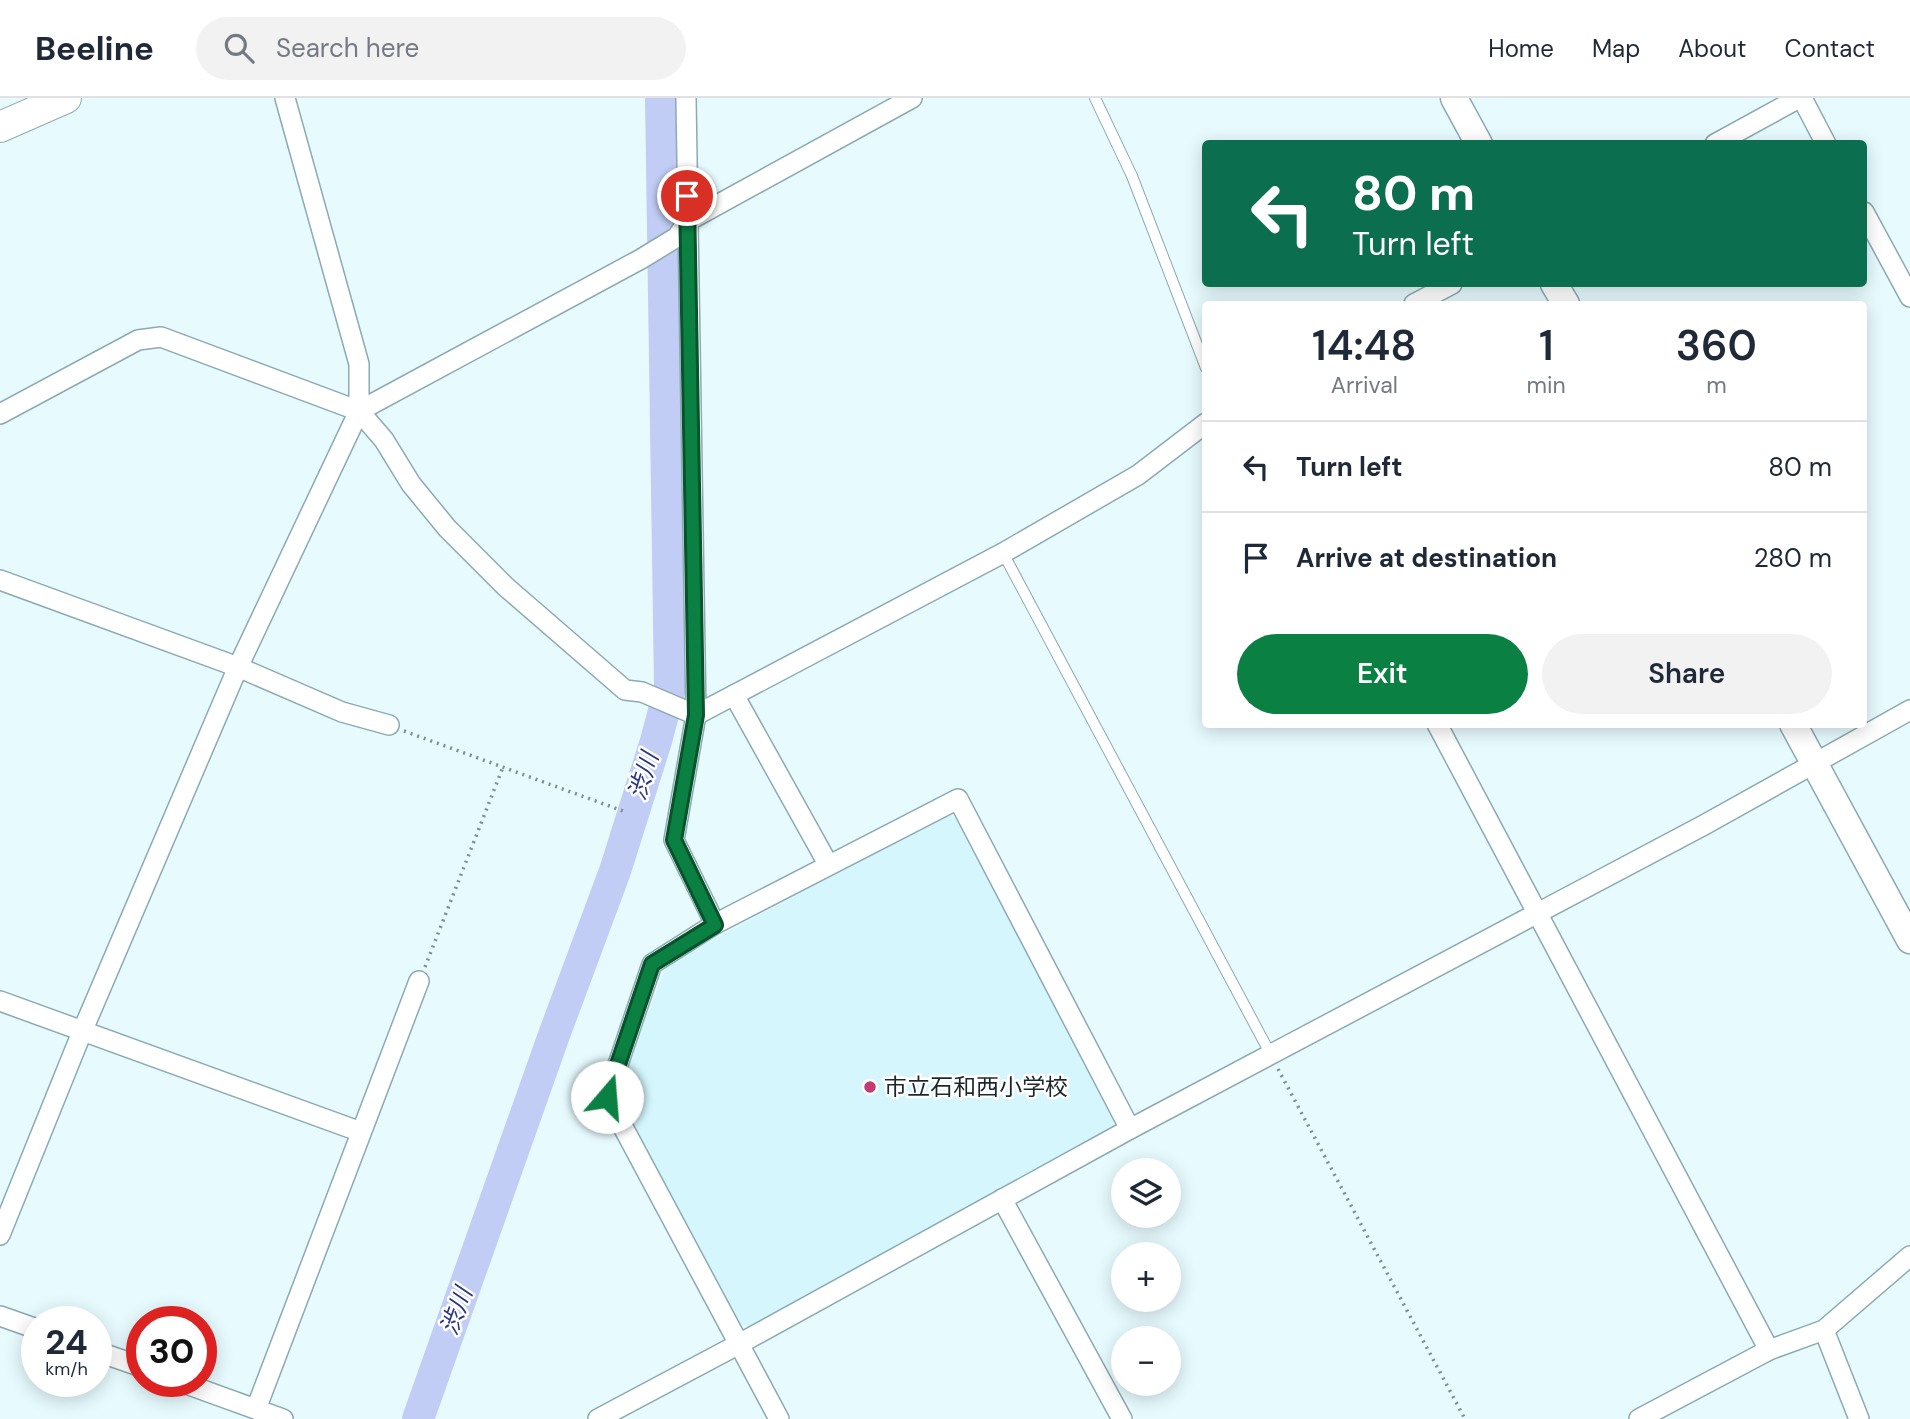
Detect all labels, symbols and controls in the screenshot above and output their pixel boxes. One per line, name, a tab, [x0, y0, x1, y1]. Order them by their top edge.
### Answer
search box	[196, 17, 686, 80]
text: Beeline	[35, 27, 154, 70]
icon: search	[220, 29, 258, 67]
text: Search here	[276, 31, 419, 65]
text: Home	[1488, 33, 1554, 64]
text: Map	[1592, 33, 1640, 64]
text: About	[1678, 33, 1747, 64]
text: Contact	[1785, 33, 1875, 64]
text: 80 m	[1352, 161, 1475, 225]
pin	[657, 166, 717, 226]
icon: left	[1237, 168, 1328, 259]
icon: arrive	[668, 177, 706, 215]
text: Turn left	[1352, 223, 1474, 265]
text: 14:48	[1312, 318, 1417, 373]
text: 1	[1539, 318, 1554, 373]
text: 360	[1676, 318, 1757, 373]
text: Arrival	[1331, 370, 1398, 400]
text: min	[1527, 370, 1566, 400]
text: m	[1706, 370, 1727, 400]
icon: left	[1237, 448, 1275, 486]
text: Turn left	[1296, 450, 1403, 484]
text: 80 m	[1768, 450, 1832, 484]
icon: arrive	[1237, 539, 1275, 577]
text: Arrive at destination	[1296, 541, 1557, 575]
text: 280 m	[1754, 541, 1832, 575]
button: Exit	[1237, 634, 1528, 714]
button: Share	[1542, 634, 1832, 714]
water label: 渋川	[621, 746, 666, 803]
position arrow	[570, 1060, 644, 1134]
place label: 市立石和西小学校	[884, 1072, 1068, 1102]
marker: 市立石和西小学校	[862, 1079, 878, 1095]
map controls	[1111, 1158, 1181, 1396]
button: layers	[1111, 1158, 1181, 1228]
button: +	[1111, 1242, 1181, 1312]
water label: 渋川	[433, 1280, 480, 1339]
speed limit sign: 30	[126, 1306, 217, 1397]
text: 24	[45, 1319, 88, 1365]
button: −	[1111, 1326, 1181, 1396]
text: km/h	[45, 1357, 88, 1381]

